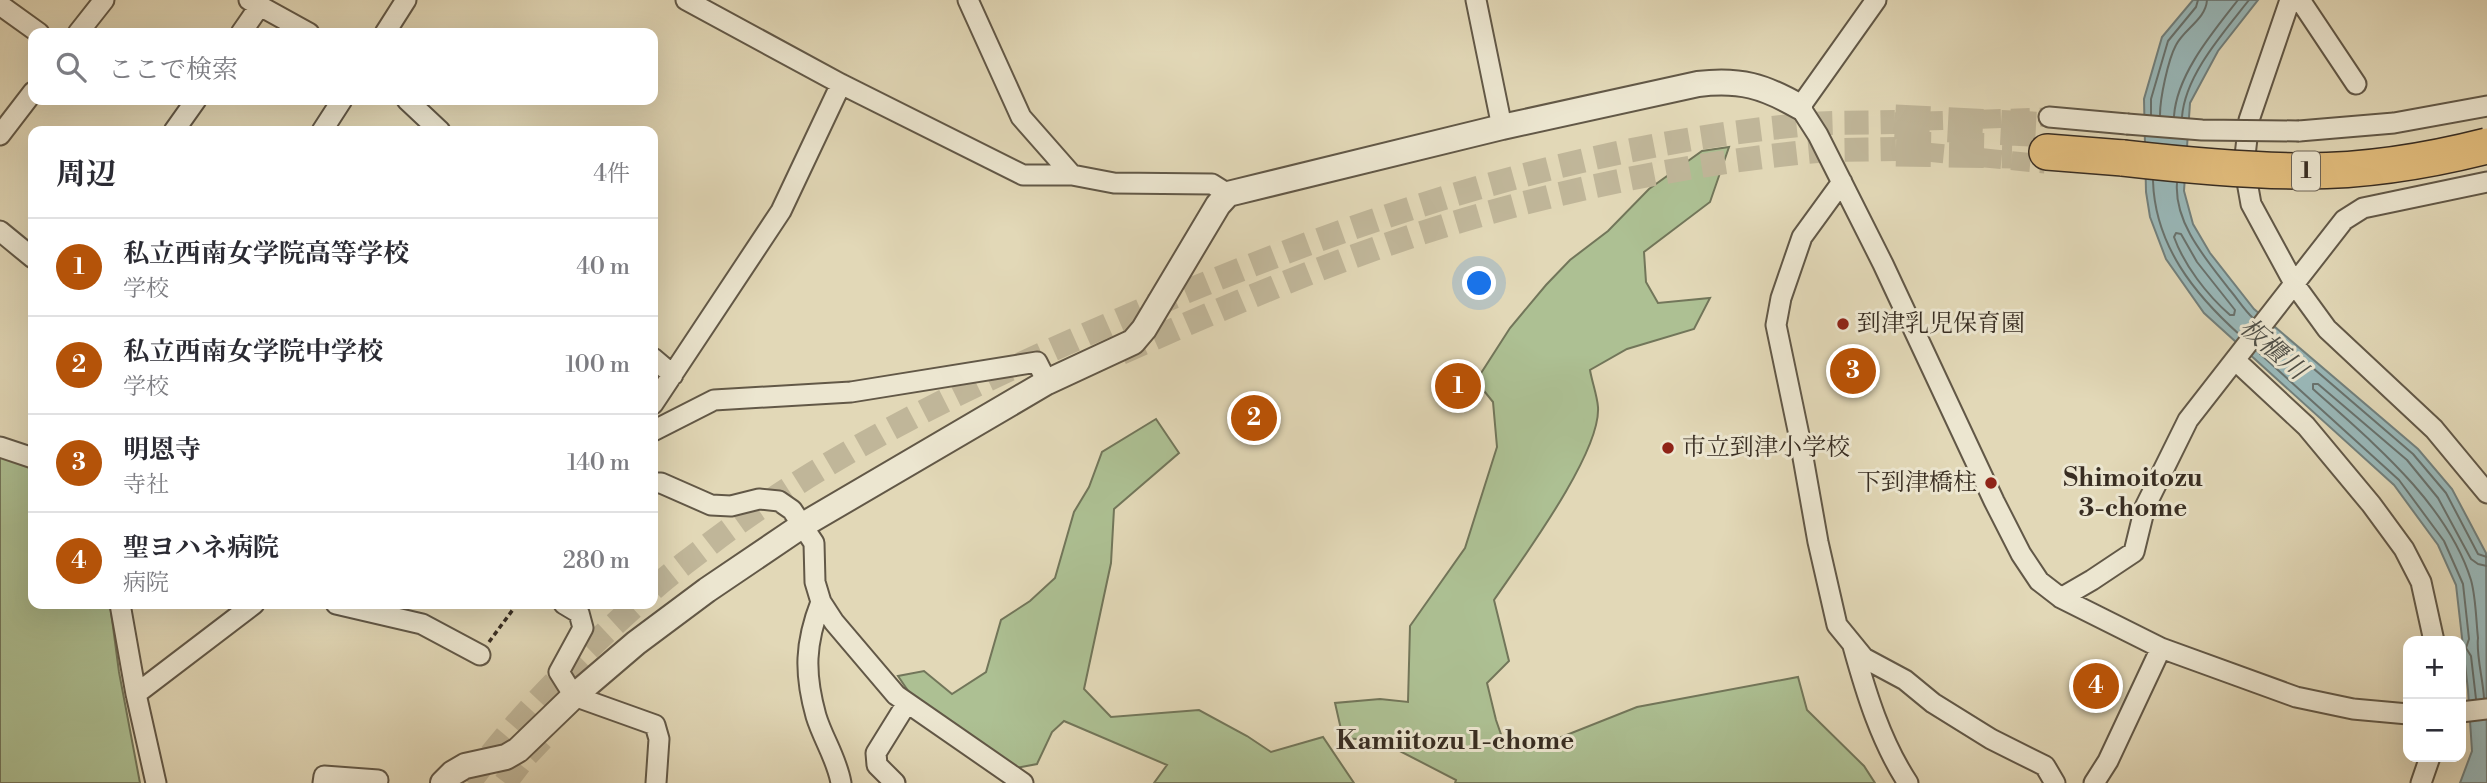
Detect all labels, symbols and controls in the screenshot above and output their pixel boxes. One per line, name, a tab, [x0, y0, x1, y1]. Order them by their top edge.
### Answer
search box	[28, 28, 658, 105]
icon: search	[52, 48, 90, 86]
text: ここで検索	[108, 54, 238, 86]
road number: 1	[2292, 152, 2320, 190]
text: 周辺	[56, 156, 116, 194]
text: 4件	[593, 160, 630, 188]
text: 私立西南女学院高等学校	[123, 238, 409, 270]
text: 1	[73, 253, 85, 281]
text: 40 m	[576, 253, 630, 281]
your location	[1462, 266, 1496, 300]
text: 学校	[123, 275, 169, 303]
place label: 到津乳児保育園	[1857, 309, 2025, 339]
water label: 板櫃川	[2233, 311, 2315, 389]
marker: 到津乳児保育園	[1835, 316, 1851, 332]
text: 私立西南女学院中学校	[123, 336, 383, 368]
pin: 3	[1830, 345, 1876, 397]
text: 2	[72, 351, 86, 379]
text: 100 m	[565, 351, 630, 379]
pin: 1	[1435, 360, 1481, 412]
text: 学校	[123, 373, 169, 401]
pin: 2	[1231, 392, 1277, 444]
place label: 市立到津小学校	[1682, 433, 1850, 463]
text: 明恩寺	[123, 434, 201, 466]
marker: 市立到津小学校	[1660, 440, 1676, 456]
text: 3	[72, 449, 86, 477]
text: 140 m	[567, 449, 630, 477]
district label: Shimoitozu 3-chome	[2063, 462, 2203, 524]
place label: 下到津橋柱	[1857, 468, 1977, 498]
text: 寺社	[123, 471, 169, 499]
marker: 下到津橋柱	[1983, 475, 1999, 491]
text: 聖ヨハネ病院	[123, 532, 279, 564]
text: 4	[71, 547, 87, 575]
text: 280 m	[563, 547, 630, 575]
text: 病院	[123, 569, 169, 597]
map controls	[2403, 636, 2466, 762]
button: +	[2403, 636, 2466, 699]
pin: 4	[2073, 660, 2119, 712]
button: −	[2403, 699, 2466, 762]
district label: Kamiitozu 1-chome	[1336, 725, 1574, 757]

